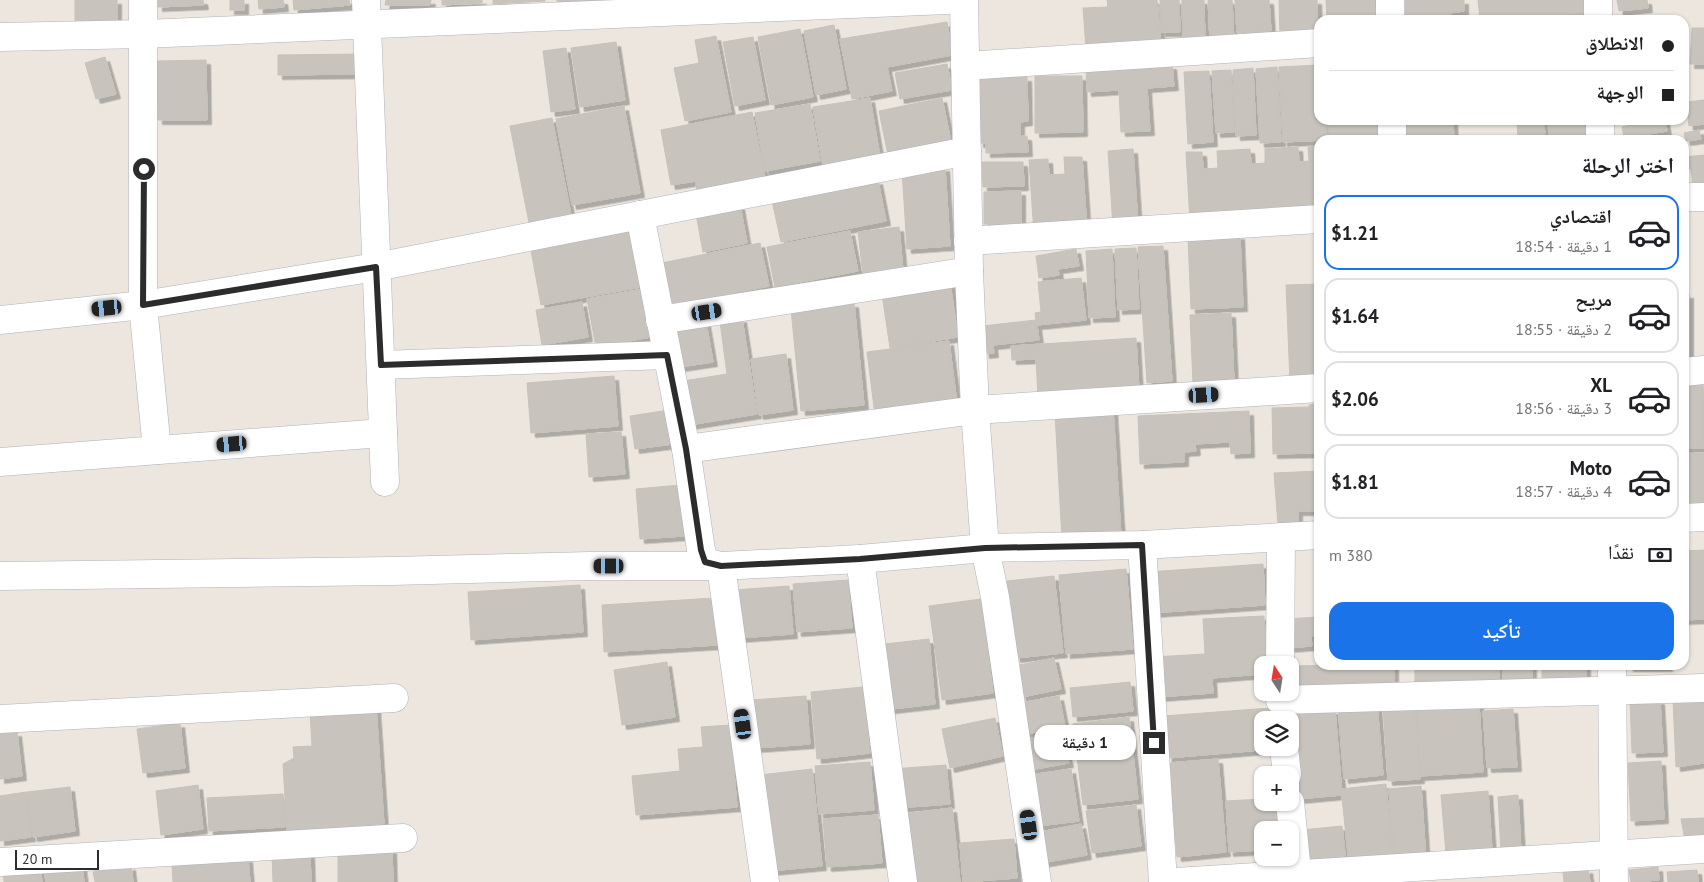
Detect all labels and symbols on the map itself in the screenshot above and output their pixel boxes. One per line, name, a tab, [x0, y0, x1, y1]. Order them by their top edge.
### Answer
route start	[133, 158, 155, 180]
car	[91, 299, 122, 317]
car	[691, 302, 722, 322]
car	[1188, 387, 1219, 403]
car	[216, 435, 247, 453]
car	[594, 559, 624, 574]
north arrow	[1254, 656, 1299, 701]
car	[733, 708, 752, 740]
callout: 1 دقيقة	[1034, 726, 1136, 760]
route end	[1143, 732, 1165, 754]
car	[1019, 809, 1038, 841]
scale bar	[15, 847, 99, 870]

